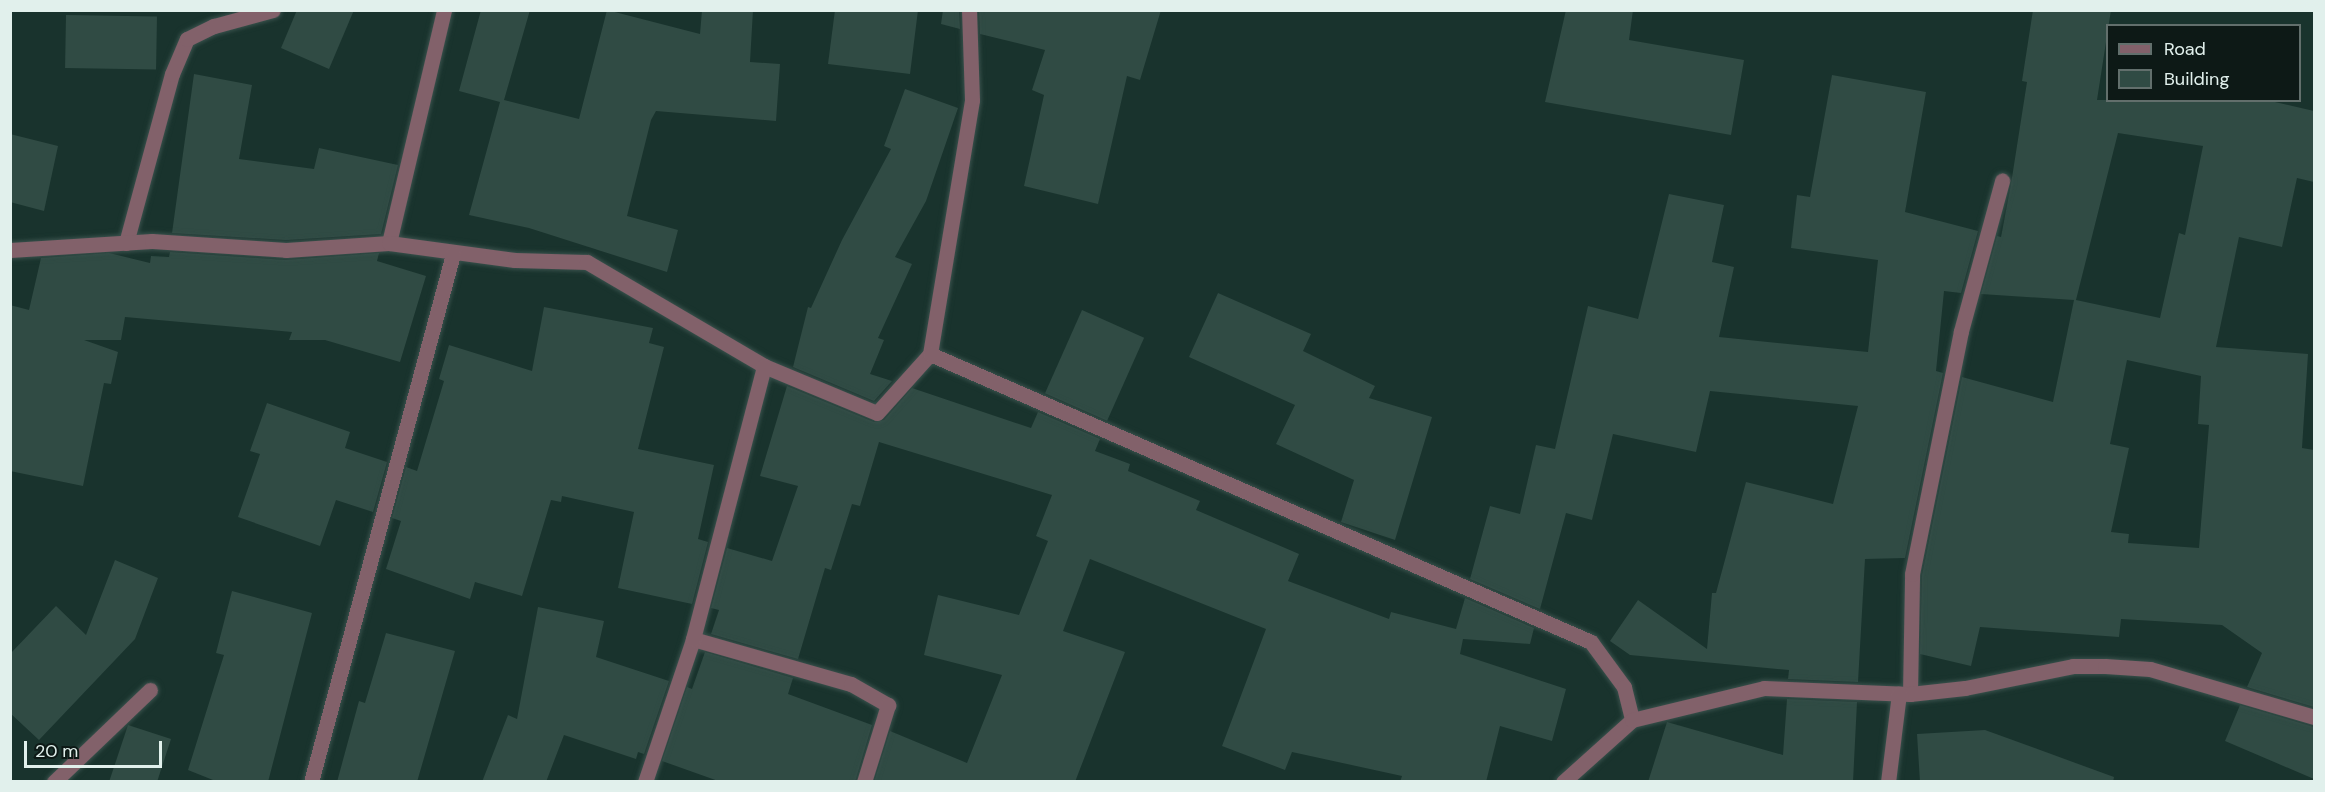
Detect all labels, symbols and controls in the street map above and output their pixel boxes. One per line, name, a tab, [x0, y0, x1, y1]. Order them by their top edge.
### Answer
legend	[2106, 24, 2301, 102]
text: Road	[2164, 37, 2206, 61]
text: Building	[2164, 67, 2229, 91]
scale bar	[27, 729, 165, 767]
text: 20 m	[35, 739, 78, 763]

